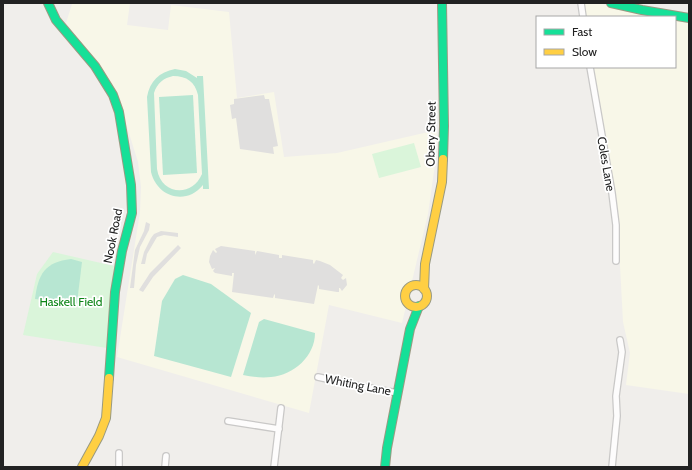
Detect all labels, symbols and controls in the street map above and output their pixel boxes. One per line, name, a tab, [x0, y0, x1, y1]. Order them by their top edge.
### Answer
legend	[536, 16, 676, 68]
text: Fast	[572, 24, 592, 39]
text: Slow	[572, 44, 597, 59]
street label: Obery Street	[422, 101, 439, 167]
street label: Coles Lane	[594, 136, 619, 192]
street label: Nook Road	[100, 207, 125, 265]
park label: Haskell Field	[39, 294, 103, 309]
street label: Whiting Lane	[324, 371, 392, 398]

